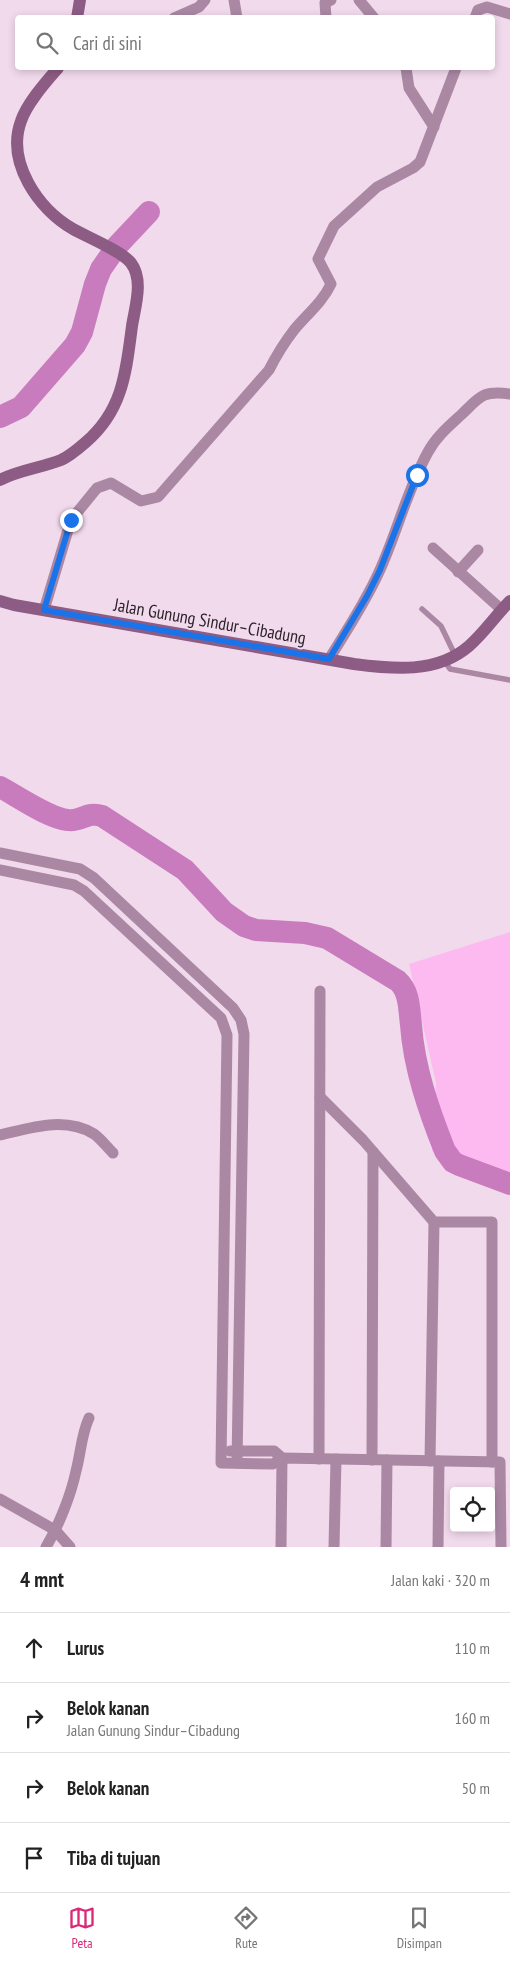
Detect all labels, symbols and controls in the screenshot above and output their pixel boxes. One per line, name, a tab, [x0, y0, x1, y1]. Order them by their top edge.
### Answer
search box	[15, 15, 495, 70]
icon: search	[33, 29, 61, 57]
text: Cari di sini	[73, 31, 142, 55]
route start	[406, 464, 429, 487]
route end	[60, 509, 83, 532]
street label: Jalan Gunung Sindur–Cibadung	[111, 593, 308, 649]
map controls	[450, 1487, 495, 1532]
button: locate	[450, 1487, 495, 1532]
text: 4 mnt	[20, 1566, 64, 1593]
text: Jalan kaki · 320 m	[391, 1570, 490, 1590]
icon: ahead	[20, 1634, 48, 1662]
text: Lurus	[67, 1636, 104, 1660]
text: 110 m	[455, 1638, 490, 1658]
text: Belok kanan	[67, 1696, 149, 1720]
icon: right	[20, 1704, 48, 1732]
text: 160 m	[455, 1708, 490, 1728]
text: Jalan Gunung Sindur–Cibadung	[67, 1720, 240, 1740]
icon: right	[20, 1774, 48, 1802]
text: Belok kanan	[67, 1776, 149, 1800]
text: 50 m	[462, 1778, 490, 1798]
icon: arrive	[20, 1844, 48, 1872]
text: Tiba di tujuan	[67, 1846, 160, 1870]
tab: Peta	[68, 1904, 96, 1952]
tab: Rute	[232, 1904, 260, 1952]
tab: Disimpan	[397, 1904, 442, 1952]

